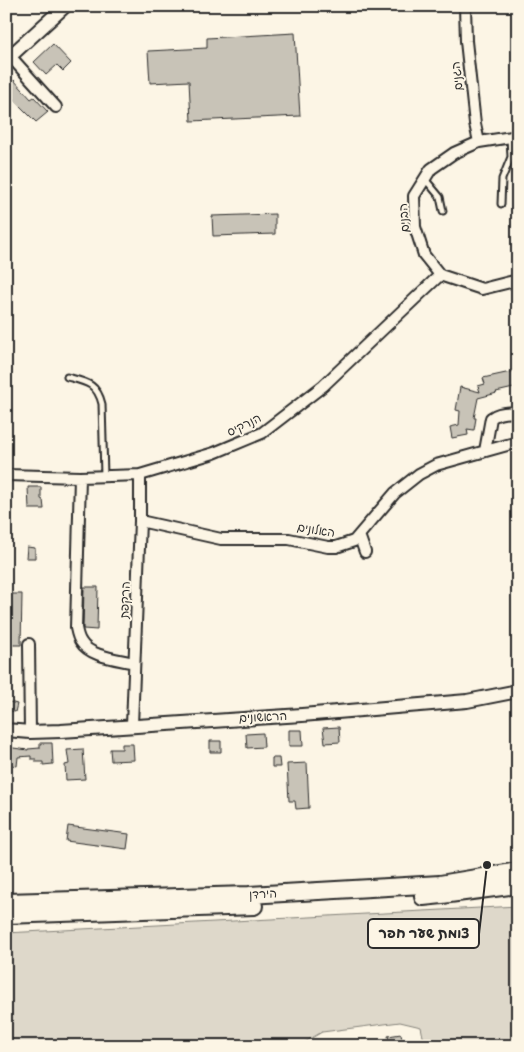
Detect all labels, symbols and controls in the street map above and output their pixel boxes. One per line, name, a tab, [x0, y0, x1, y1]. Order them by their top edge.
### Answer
street label: הגנים	[447, 60, 466, 92]
street label: הבנים	[395, 203, 412, 233]
street label: הנרקיס	[224, 410, 263, 439]
street label: האלונים	[296, 519, 336, 540]
street label: הרקפת	[116, 581, 133, 620]
street label: הראשונים	[238, 708, 288, 725]
street label: הירדן	[249, 885, 277, 903]
callout: צומת שער חפר	[368, 919, 479, 948]
text: צומת שער חפר	[379, 924, 469, 942]

